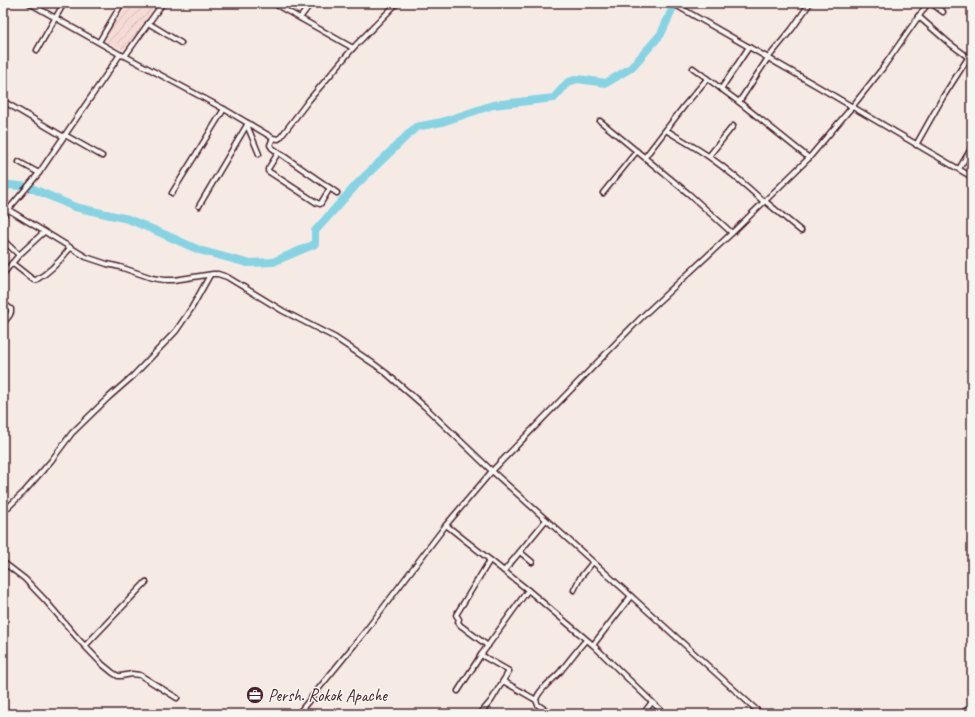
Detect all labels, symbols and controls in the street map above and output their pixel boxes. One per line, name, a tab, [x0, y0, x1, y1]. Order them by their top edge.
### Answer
office icon: Persh. Rokok Apache	[245, 685, 265, 705]
place label: Persh. Rokok Apache	[268, 685, 388, 706]

